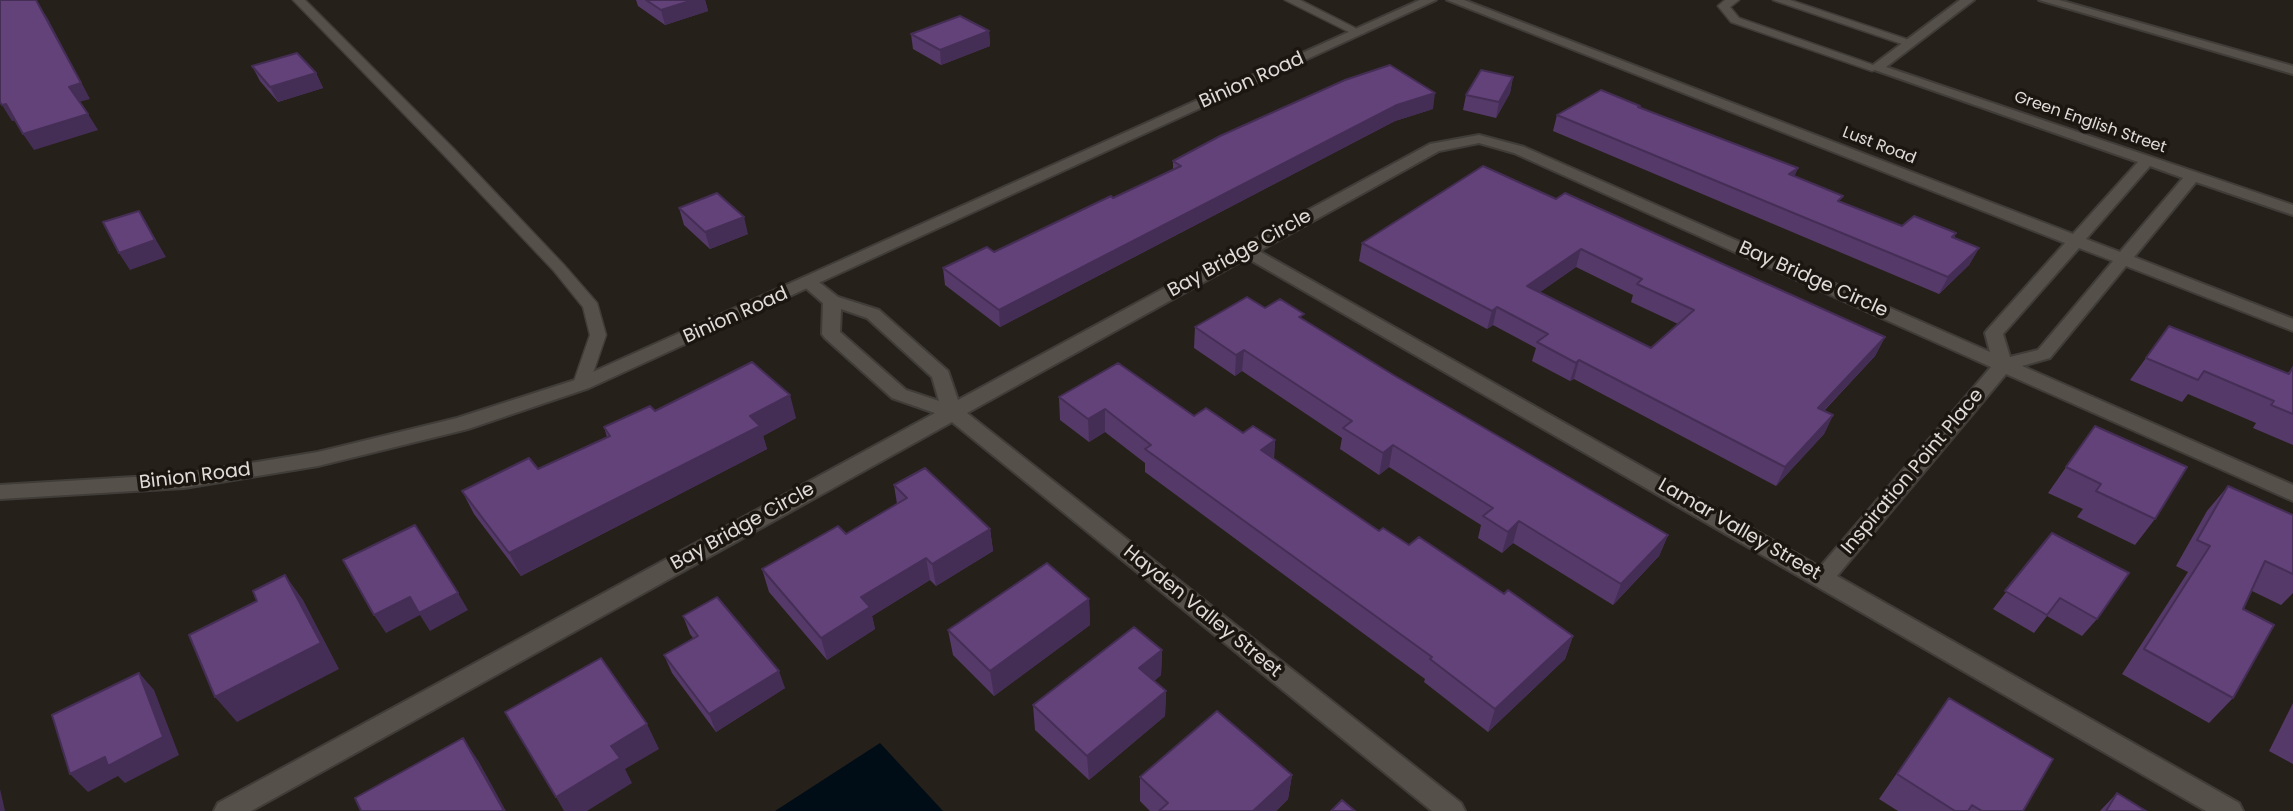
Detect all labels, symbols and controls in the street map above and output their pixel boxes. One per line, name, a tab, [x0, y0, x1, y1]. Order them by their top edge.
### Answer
street label: Binion Road	[1196, 48, 1308, 114]
street label: Green English Street	[2011, 88, 2169, 158]
street label: Lust Road	[1840, 123, 1918, 169]
street label: Bay Bridge Circle	[1164, 205, 1316, 303]
street label: Bay Bridge Circle	[1735, 237, 1891, 323]
street label: Binion Road	[680, 283, 792, 349]
street label: Inspiration Point Place	[1837, 385, 1989, 559]
street label: Binion Road	[138, 459, 252, 495]
street label: Lamar Valley Street	[1654, 474, 1824, 586]
street label: Bay Bridge Circle	[667, 478, 819, 576]
street label: Hayden Valley Street	[1118, 541, 1286, 683]

